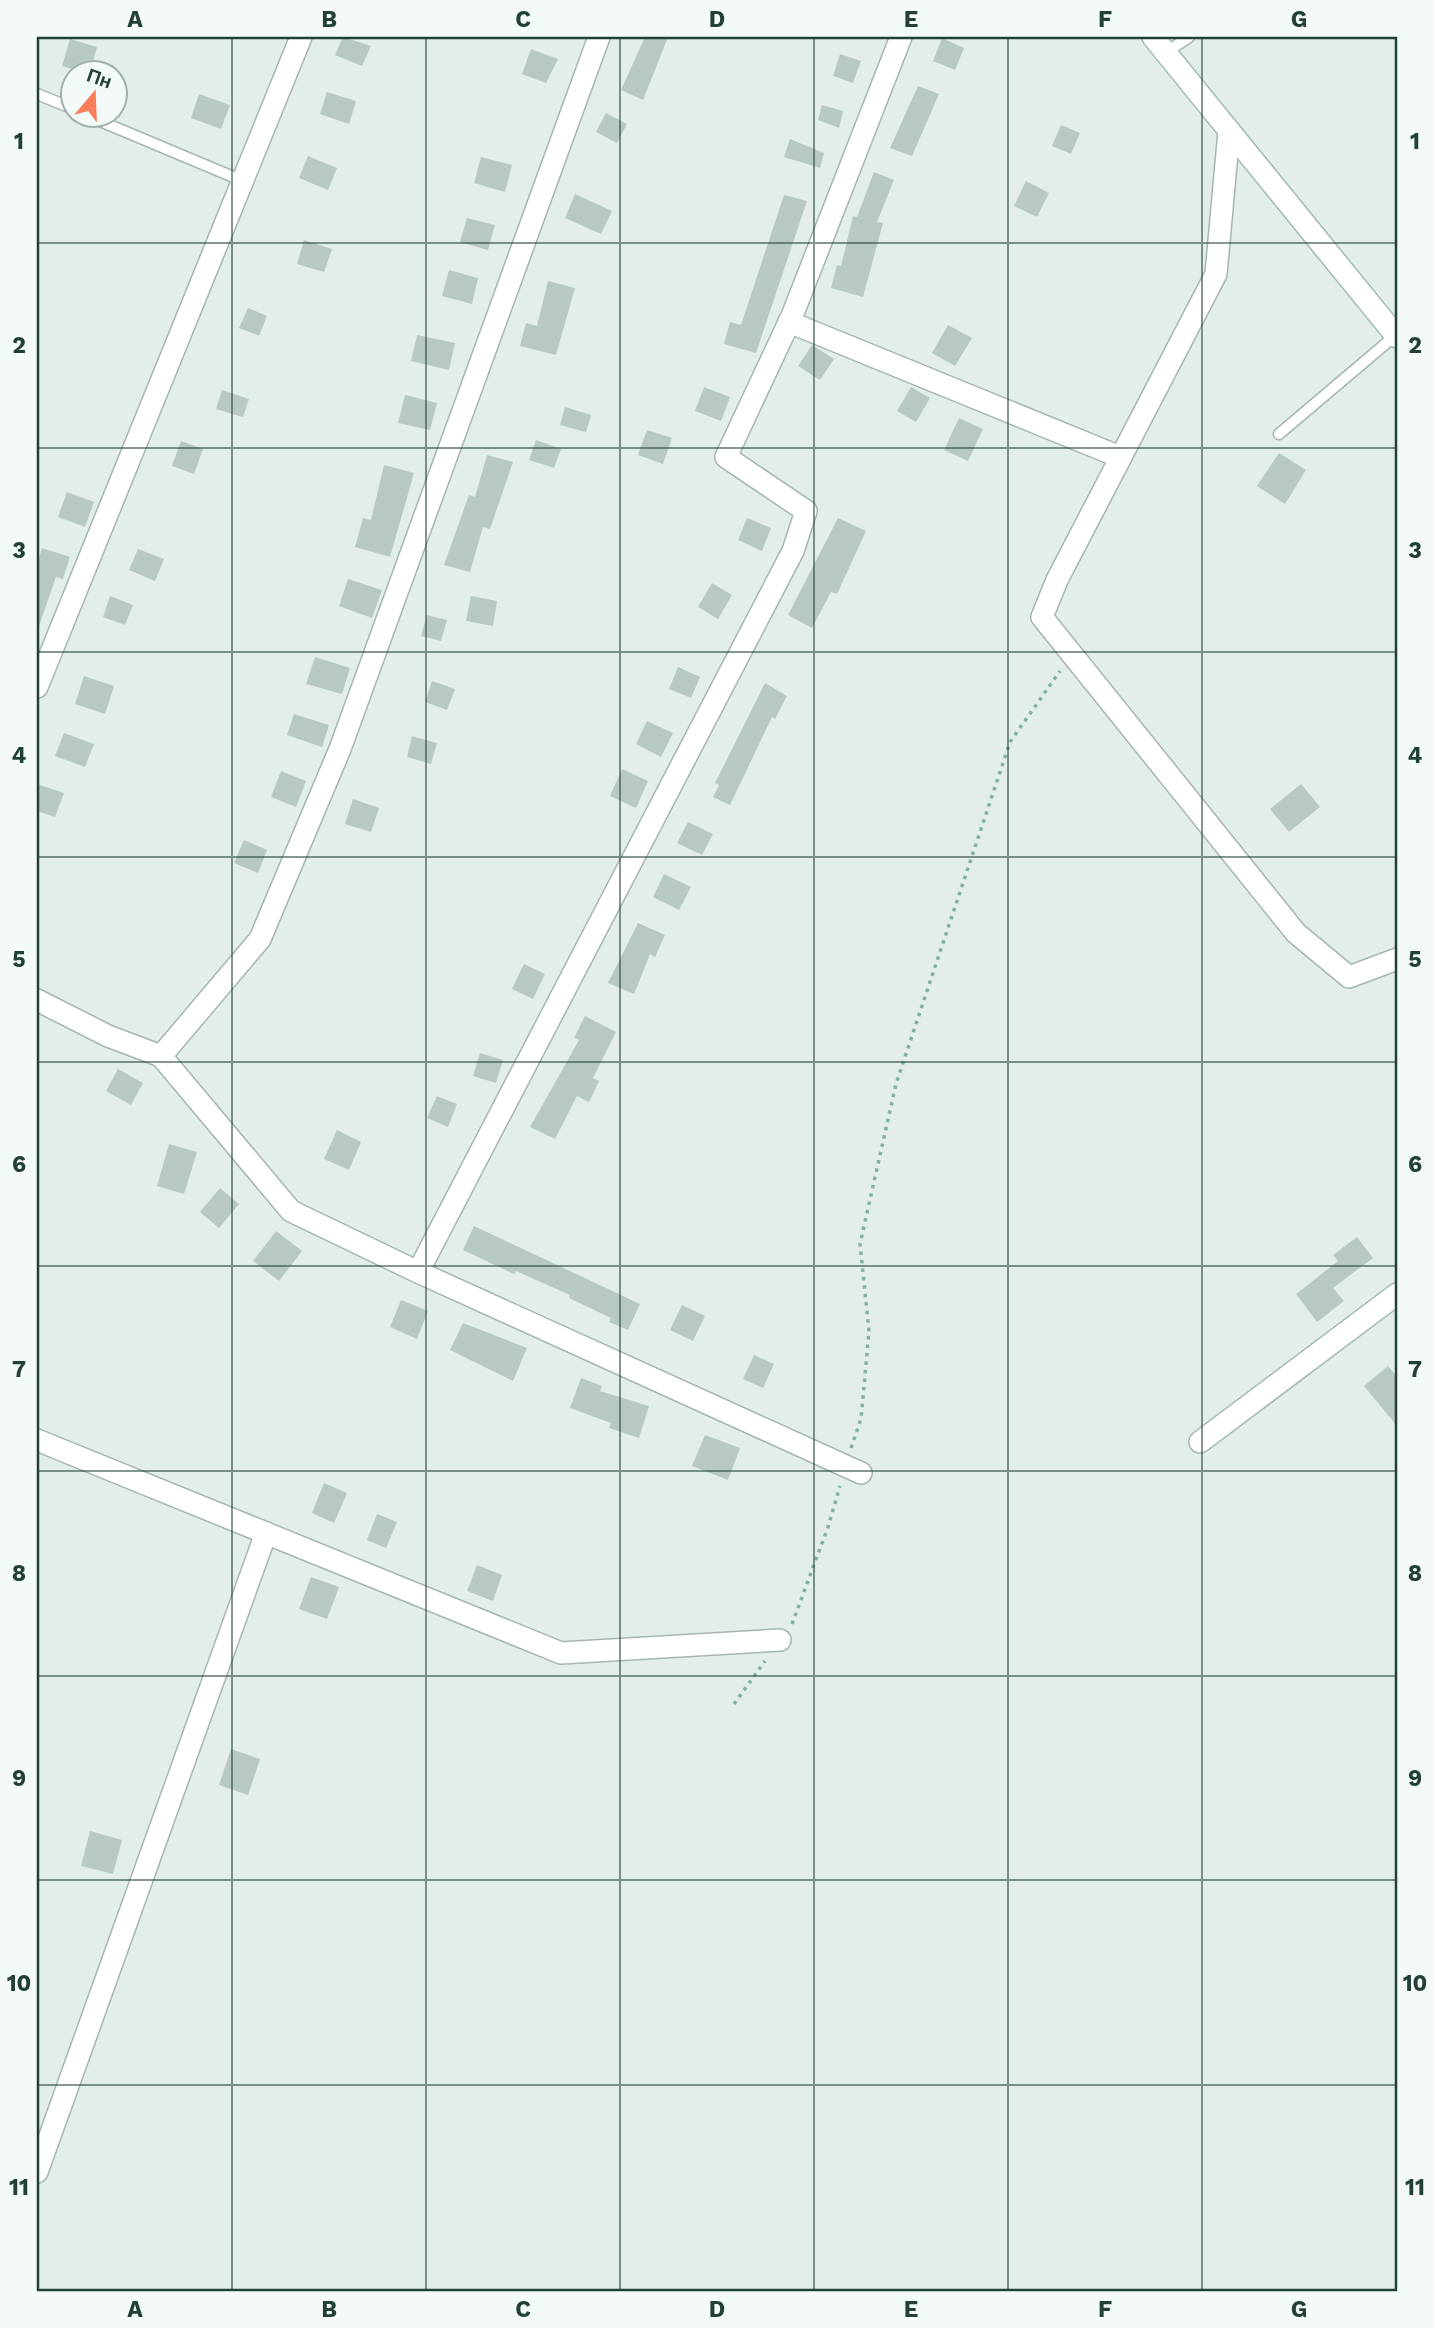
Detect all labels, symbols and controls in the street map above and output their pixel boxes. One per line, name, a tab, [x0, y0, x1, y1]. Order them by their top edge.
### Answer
text: A	[127, 6, 143, 33]
text: B	[321, 6, 337, 33]
text: C	[515, 6, 531, 33]
text: D	[709, 6, 725, 33]
text: E	[904, 6, 918, 33]
text: F	[1098, 6, 1112, 33]
text: G	[1291, 6, 1307, 33]
north arrow	[60, 60, 130, 130]
text: Пн	[84, 63, 115, 93]
text: 1	[14, 128, 24, 155]
text: 1	[1410, 128, 1420, 155]
text: 2	[12, 332, 26, 359]
text: 2	[1408, 332, 1422, 359]
text: 3	[12, 537, 26, 564]
text: 3	[1408, 537, 1422, 564]
text: 4	[12, 742, 27, 769]
text: 4	[1408, 742, 1423, 769]
text: 5	[12, 946, 26, 973]
text: 5	[1408, 946, 1422, 973]
text: 6	[12, 1151, 26, 1178]
text: 6	[1408, 1151, 1422, 1178]
text: 7	[12, 1356, 26, 1383]
text: 7	[1408, 1356, 1422, 1383]
text: 8	[12, 1560, 26, 1587]
text: 8	[1408, 1560, 1422, 1587]
text: 9	[12, 1765, 26, 1792]
text: 9	[1408, 1765, 1422, 1792]
text: 10	[7, 1970, 31, 1997]
text: 10	[1403, 1970, 1427, 1997]
text: 11	[9, 2174, 29, 2201]
text: 11	[1405, 2174, 1425, 2201]
text: A	[127, 2296, 143, 2323]
text: B	[321, 2296, 337, 2323]
text: C	[515, 2296, 531, 2323]
text: D	[709, 2296, 725, 2323]
text: E	[904, 2296, 918, 2323]
text: F	[1098, 2296, 1112, 2323]
text: G	[1291, 2296, 1307, 2323]

